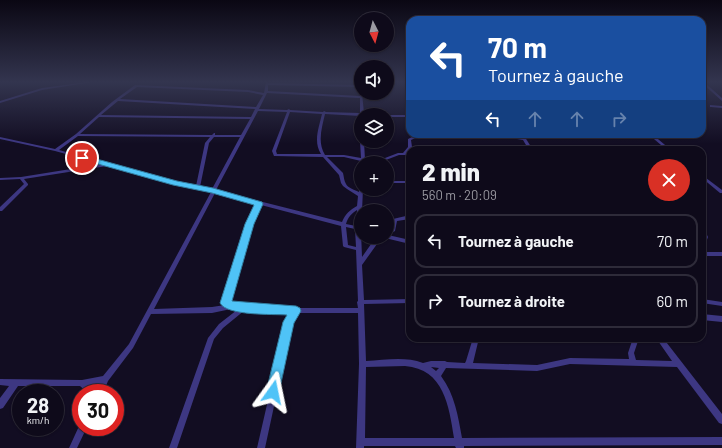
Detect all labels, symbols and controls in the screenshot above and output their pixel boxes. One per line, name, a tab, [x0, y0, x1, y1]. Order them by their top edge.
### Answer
north arrow	[354, 12, 394, 52]
map controls	[354, 12, 394, 244]
text: 70 m	[488, 30, 547, 64]
icon: left	[422, 32, 474, 84]
button: sound	[354, 60, 394, 100]
text: Tournez à gauche	[488, 64, 624, 86]
button: layers	[354, 108, 394, 148]
icon: left	[482, 108, 504, 130]
icon: ahead	[524, 108, 546, 130]
icon: ahead	[566, 108, 588, 130]
icon: right	[608, 108, 630, 130]
pin	[65, 141, 99, 175]
icon: arrive	[71, 147, 93, 169]
button: +	[354, 156, 394, 196]
text: 2 min	[422, 157, 480, 186]
button: close	[648, 159, 690, 201]
text: 560 m · 20:09	[422, 187, 497, 203]
button: −	[354, 204, 394, 244]
icon: left	[424, 230, 446, 252]
text: Tournez à gauche	[458, 232, 574, 250]
text: 70 m	[657, 232, 688, 250]
icon: right	[424, 290, 446, 312]
text: Tournez à droite	[458, 292, 565, 310]
text: 60 m	[656, 292, 688, 310]
position arrow	[252, 371, 294, 413]
speed limit sign: 30	[72, 384, 124, 436]
text: 28	[27, 393, 49, 417]
text: km/h	[27, 414, 49, 426]

